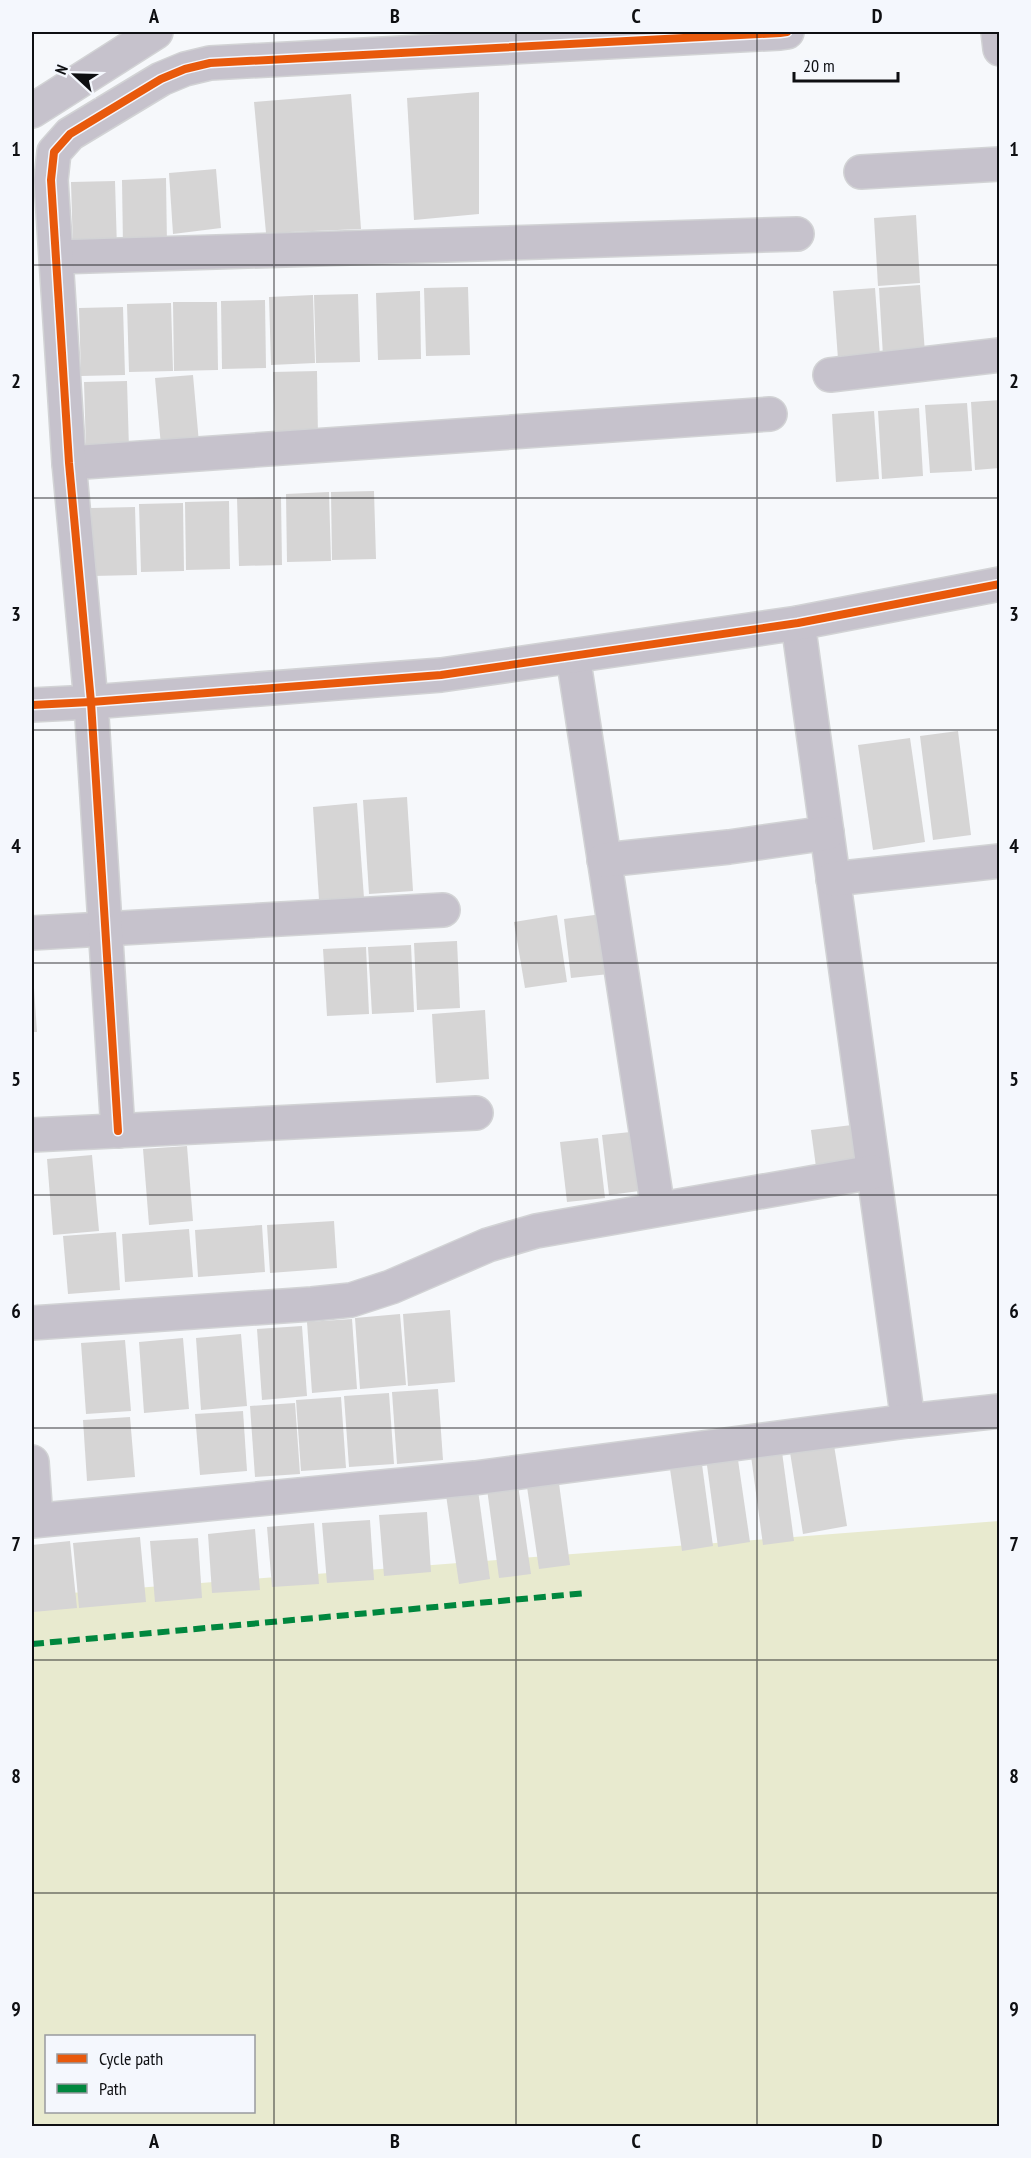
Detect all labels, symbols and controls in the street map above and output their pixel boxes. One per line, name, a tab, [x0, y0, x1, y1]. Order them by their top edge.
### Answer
text: A	[148, 3, 160, 29]
text: B	[390, 3, 400, 29]
text: C	[631, 3, 641, 29]
text: D	[872, 3, 883, 29]
north arrow	[45, 45, 105, 105]
scale bar	[794, 45, 898, 83]
text: 20 m	[803, 54, 835, 77]
text: N	[50, 62, 72, 77]
text: 1	[11, 136, 21, 162]
text: 1	[1009, 136, 1019, 162]
text: 2	[11, 368, 21, 394]
text: 2	[1009, 368, 1019, 394]
text: 3	[11, 601, 21, 627]
text: 3	[1009, 601, 1019, 627]
text: 4	[11, 833, 21, 859]
text: 4	[1009, 833, 1019, 859]
text: 5	[11, 1066, 21, 1092]
text: 5	[1009, 1066, 1019, 1092]
text: 6	[11, 1298, 21, 1324]
text: 6	[1009, 1298, 1019, 1324]
text: 7	[11, 1531, 21, 1557]
text: 7	[1009, 1531, 1019, 1557]
text: 8	[11, 1763, 21, 1789]
text: 8	[1009, 1763, 1019, 1789]
text: 9	[11, 1996, 21, 2022]
text: 9	[1009, 1996, 1019, 2022]
legend	[45, 2035, 255, 2113]
text: Cycle path	[99, 2047, 163, 2070]
text: Path	[99, 2077, 127, 2100]
text: A	[148, 2128, 160, 2154]
text: B	[390, 2128, 400, 2154]
text: C	[631, 2128, 641, 2154]
text: D	[872, 2128, 883, 2154]

